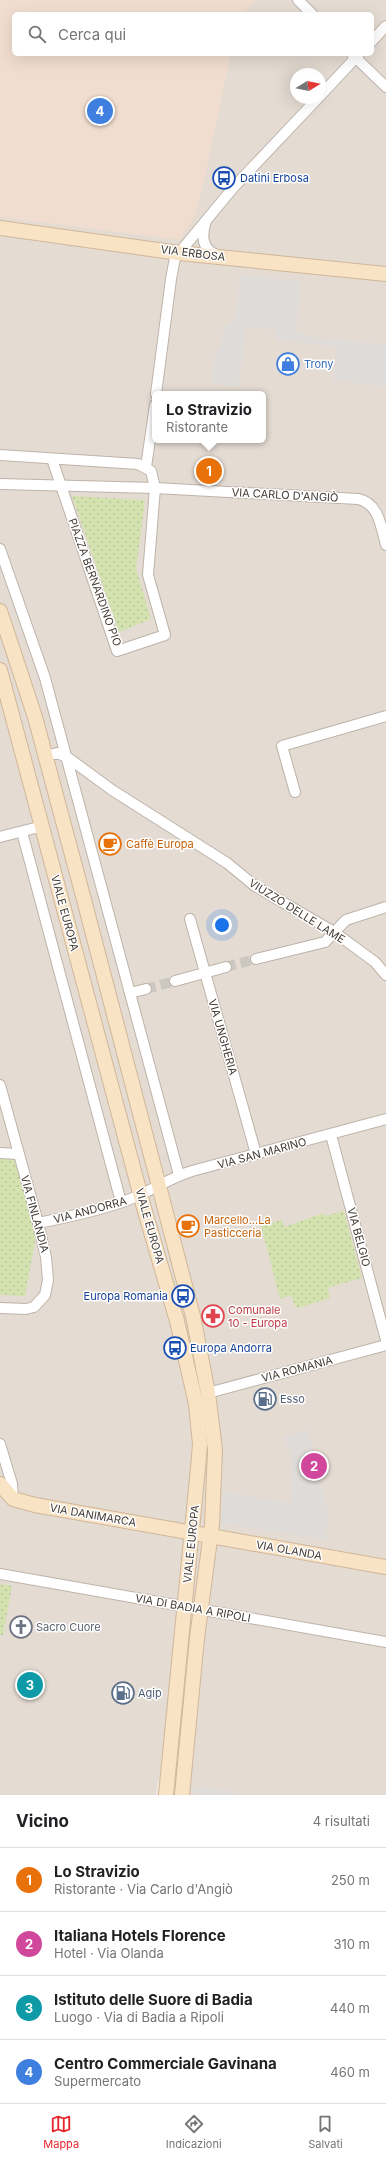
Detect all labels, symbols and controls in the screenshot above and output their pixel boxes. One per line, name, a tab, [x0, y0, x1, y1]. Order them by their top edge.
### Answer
search box	[12, 12, 374, 56]
icon: search	[26, 23, 48, 45]
text: Cerca qui	[58, 25, 126, 44]
north arrow	[290, 68, 326, 104]
pin: 4	[87, 96, 113, 126]
bus stop icon: Datini Erbosa	[211, 165, 237, 191]
place label: Datini Erbosa	[240, 171, 309, 185]
street label: VIA ERBOSA	[160, 242, 227, 264]
shop icon: Trony	[275, 351, 301, 377]
place label: Trony	[304, 357, 334, 371]
popup	[152, 391, 266, 443]
text: Lo Stravizio	[166, 400, 252, 419]
text: Ristorante	[166, 419, 228, 435]
pin: 1	[196, 456, 222, 486]
street label: VIA CARLO D'ANGIÒ	[231, 485, 339, 505]
street label: PIAZZA BERNARDINO PIO	[65, 516, 125, 648]
cafe icon: Caffè Europa	[97, 831, 123, 857]
place label: Caffè Europa	[126, 837, 194, 851]
street label: VIALE EUROPA	[48, 873, 82, 953]
street label: VIUZZO DELLE LAME	[246, 876, 348, 946]
your location	[212, 915, 232, 935]
street label: VIA UNGHERIA	[205, 997, 241, 1077]
street label: VIA SAN MARINO	[216, 1134, 308, 1172]
street label: VIA FINLANDIA	[18, 1174, 52, 1255]
street label: VIALE EUROPA	[132, 1187, 168, 1266]
street label: VIA ANDORRA	[52, 1193, 129, 1226]
street label: VIA BELGIO	[344, 1206, 374, 1268]
cafe icon: Marcello...La Pasticceria	[175, 1213, 201, 1239]
place label: Marcello...La Pasticceria	[204, 1213, 271, 1240]
bus stop icon: Europa Romania	[170, 1283, 196, 1309]
place label: Europa Romania	[84, 1289, 168, 1303]
pharmacy icon: Comunale 10 - Europa	[200, 1303, 226, 1329]
place label: Comunale 10 - Europa	[228, 1303, 287, 1330]
bus stop icon: Europa Andorra	[162, 1335, 188, 1361]
place label: Europa Andorra	[190, 1341, 272, 1355]
street label: VIA ROMANIA	[260, 1353, 334, 1385]
fuel station icon: Esso	[252, 1386, 278, 1412]
place label: Esso	[280, 1392, 305, 1406]
pin: 2	[301, 1451, 327, 1481]
street label: VIA DANIMARCA	[49, 1500, 138, 1530]
street label: VIALE EUROPA	[180, 1504, 202, 1584]
street label: VIA OLANDA	[255, 1537, 324, 1563]
street label: VIA DI BADIA A RIPOLI	[134, 1591, 252, 1625]
church icon: Sacro Cuore	[8, 1614, 34, 1640]
place label: Sacro Cuore	[36, 1620, 101, 1634]
pin: 3	[17, 1670, 43, 1700]
fuel station icon: Agip	[110, 1680, 136, 1706]
place label: Agip	[138, 1686, 162, 1700]
text: Vicino	[16, 1811, 69, 1831]
text: 4 risultati	[313, 1813, 370, 1829]
text: Lo Stravizio	[54, 1862, 140, 1881]
text: 1	[26, 1872, 32, 1888]
text: 250 m	[331, 1872, 370, 1888]
text: Ristorante · Via Carlo d'Angiò	[54, 1881, 233, 1897]
text: Italiana Hotels Florence	[54, 1926, 226, 1945]
text: 2	[25, 1936, 33, 1952]
text: 310 m	[333, 1936, 370, 1952]
text: Hotel · Via Olanda	[54, 1945, 164, 1961]
text: Istituto delle Suore di Badia	[54, 1990, 253, 2009]
text: 3	[25, 2000, 33, 2016]
text: 440 m	[330, 2000, 370, 2016]
text: Luogo · Via di Badia a Ripoli	[54, 2009, 224, 2025]
text: Centro Commerciale Gavinana	[54, 2054, 277, 2073]
text: 4	[25, 2064, 33, 2080]
text: 460 m	[330, 2064, 370, 2080]
text: Supermercato	[54, 2073, 141, 2089]
tab: Mappa	[43, 2113, 79, 2151]
tab: Indicazioni	[166, 2113, 222, 2151]
tab: Salvati	[308, 2113, 343, 2151]

